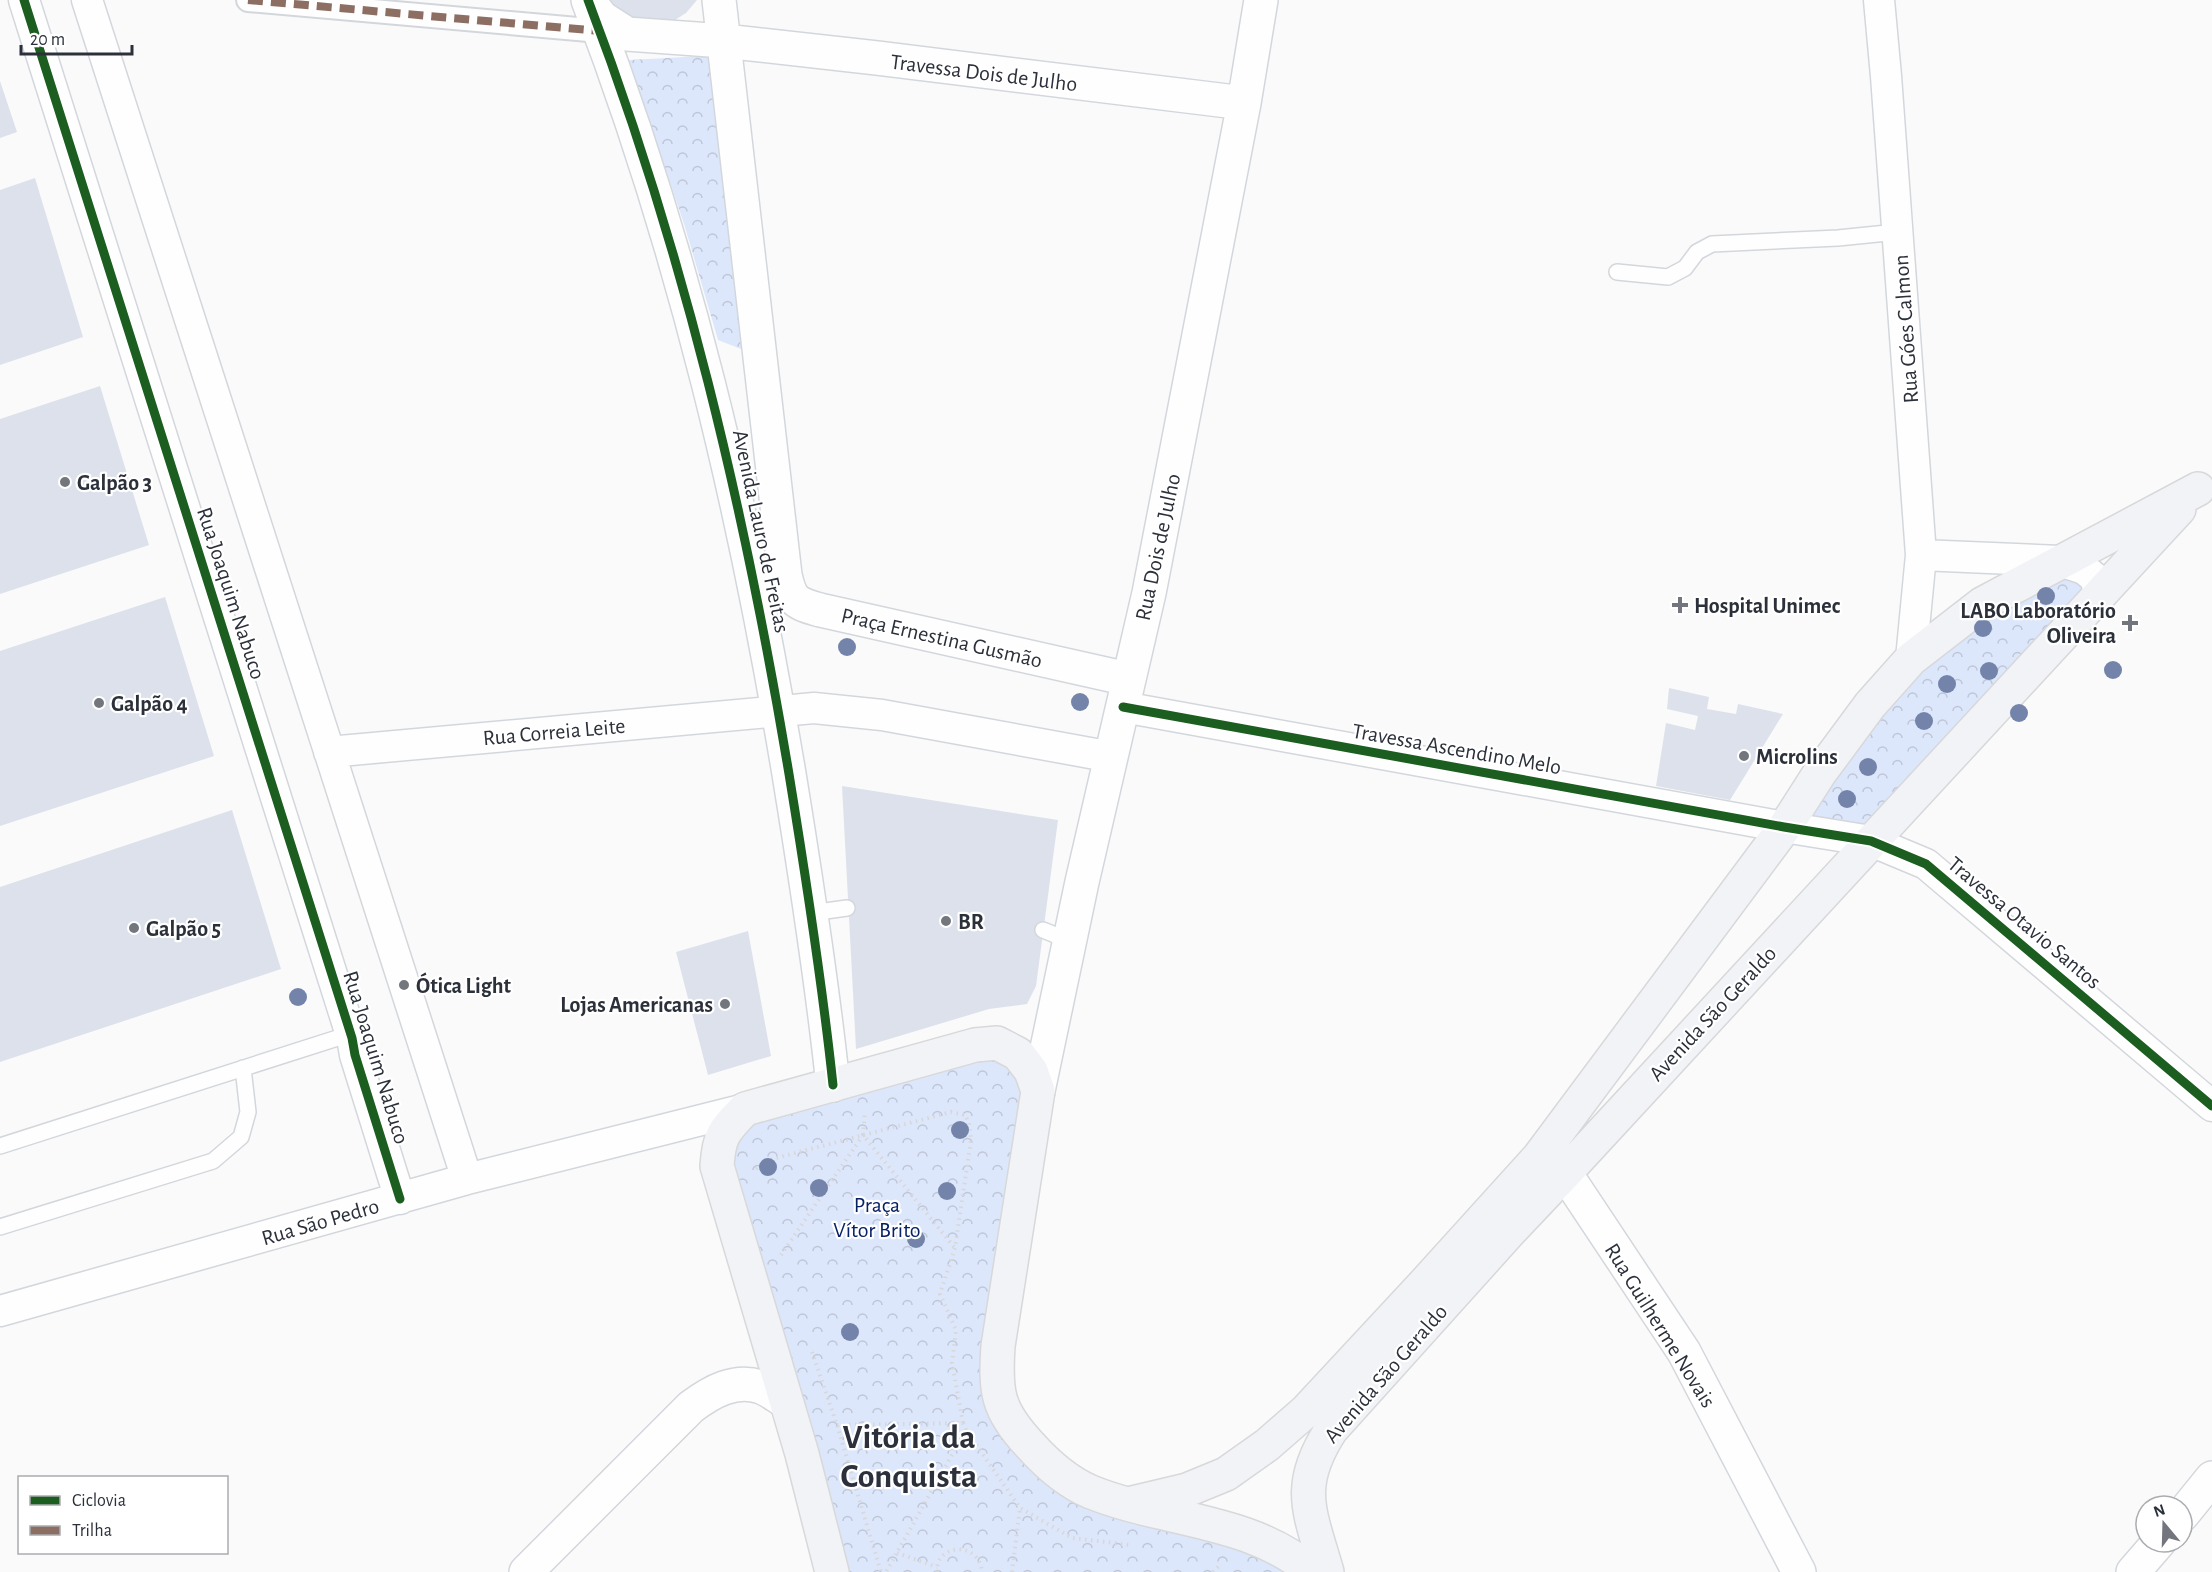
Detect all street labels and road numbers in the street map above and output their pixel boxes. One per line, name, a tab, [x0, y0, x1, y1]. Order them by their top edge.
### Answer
street label: Travessa Dois de Julho	[889, 51, 1079, 95]
street label: Rua Góes Calmon	[1890, 254, 1922, 404]
street label: Avenida Lauro de Freitas	[729, 428, 793, 635]
street label: Rua Dois de Julho	[1132, 472, 1184, 623]
street label: Rua Joaquim Nabuco	[193, 504, 269, 682]
street label: Praça Ernestina Gusmão	[839, 604, 1044, 672]
street label: Rua Correia Leite	[482, 715, 626, 749]
street label: Travessa Ascendino Melo	[1351, 720, 1563, 778]
street label: Travessa Otavio Santos	[1944, 853, 2105, 993]
street label: Avenida São Geraldo	[1645, 942, 1781, 1085]
street label: Rua Joaquim Nabuco	[339, 968, 413, 1146]
street label: Rua São Pedro	[259, 1195, 382, 1249]
street label: Rua Guilherme Novais	[1601, 1239, 1720, 1412]
street label: Avenida São Geraldo	[1320, 1300, 1452, 1447]

